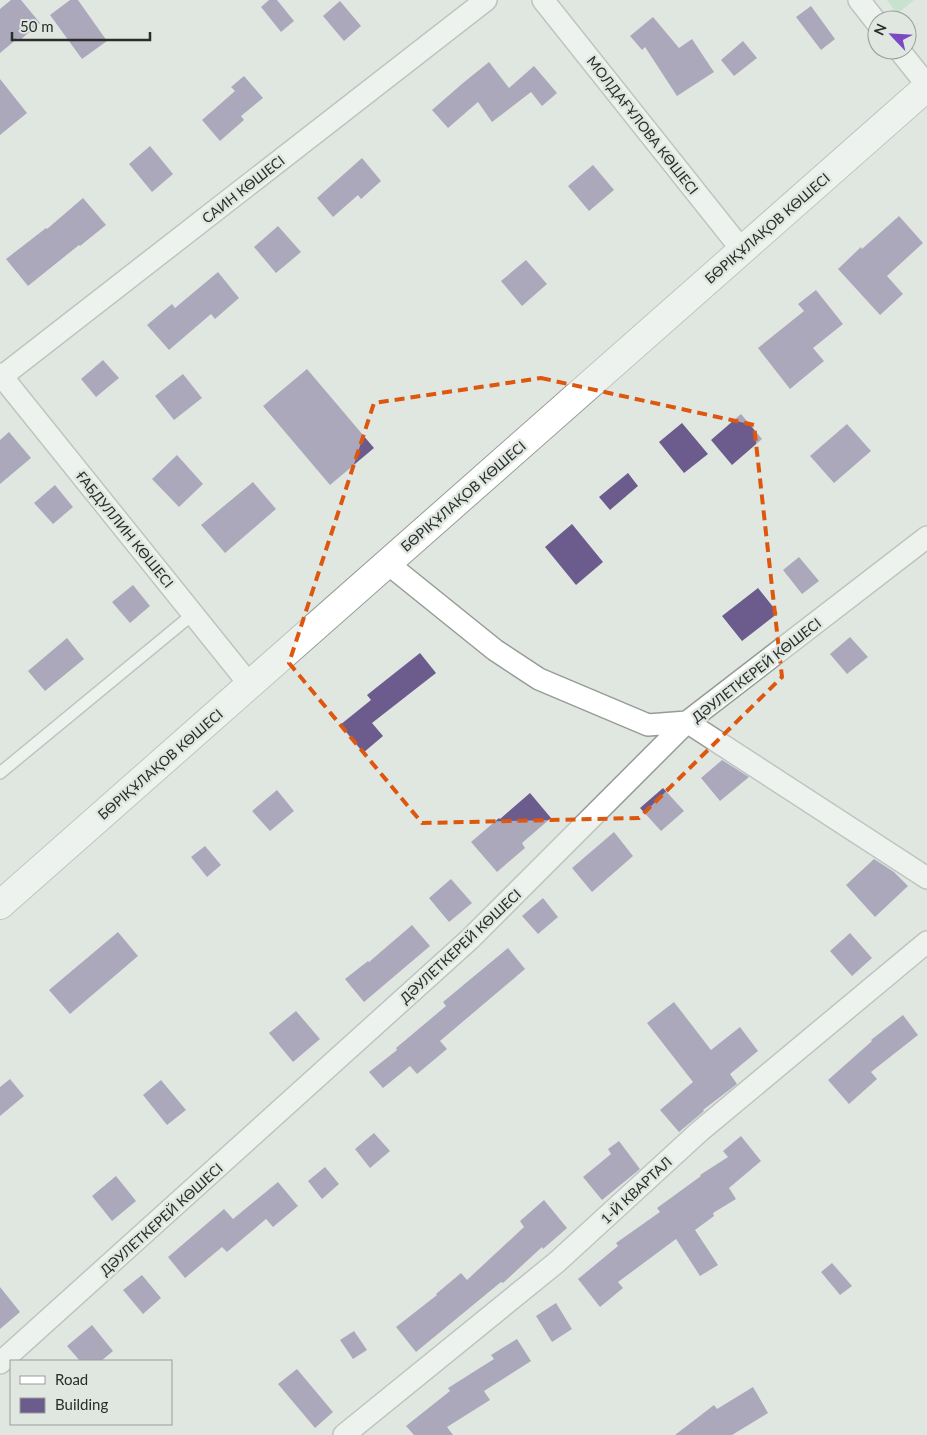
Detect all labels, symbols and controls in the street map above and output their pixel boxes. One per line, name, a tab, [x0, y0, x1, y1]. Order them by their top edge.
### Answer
scale bar	[12, 10, 150, 42]
north arrow	[867, 10, 917, 60]
text: 50 m	[20, 17, 54, 35]
text: N	[870, 21, 890, 38]
street label: МОЛДАҒҰЛОВА КӨШЕСІ	[584, 52, 702, 198]
street label: САИН КӨШЕСІ	[198, 151, 288, 227]
street label: БӨРІҚҰЛАҚОВ КӨШЕСІ	[701, 169, 833, 287]
street label: БӨРІҚҰЛАҚОВ КӨШЕСІ	[397, 437, 529, 555]
street label: ҒАБДУЛЛИН КӨШЕСІ	[73, 467, 177, 591]
street label: ДӘУЛЕТКЕРЕЙ КӨШЕСІ	[688, 614, 824, 726]
street label: БӨРІҚҰЛАҚОВ КӨШЕСІ	[94, 705, 226, 823]
street label: ДӘУЛЕТКЕРЕЙ КӨШЕСІ	[396, 885, 524, 1007]
street label: 1-Й КВАРТАЛ	[597, 1153, 675, 1227]
street label: ДӘУЛЕТКЕРЕЙ КӨШЕСІ	[96, 1159, 226, 1279]
legend	[10, 1360, 172, 1425]
text: Road	[55, 1370, 88, 1388]
text: Building	[55, 1395, 108, 1413]

